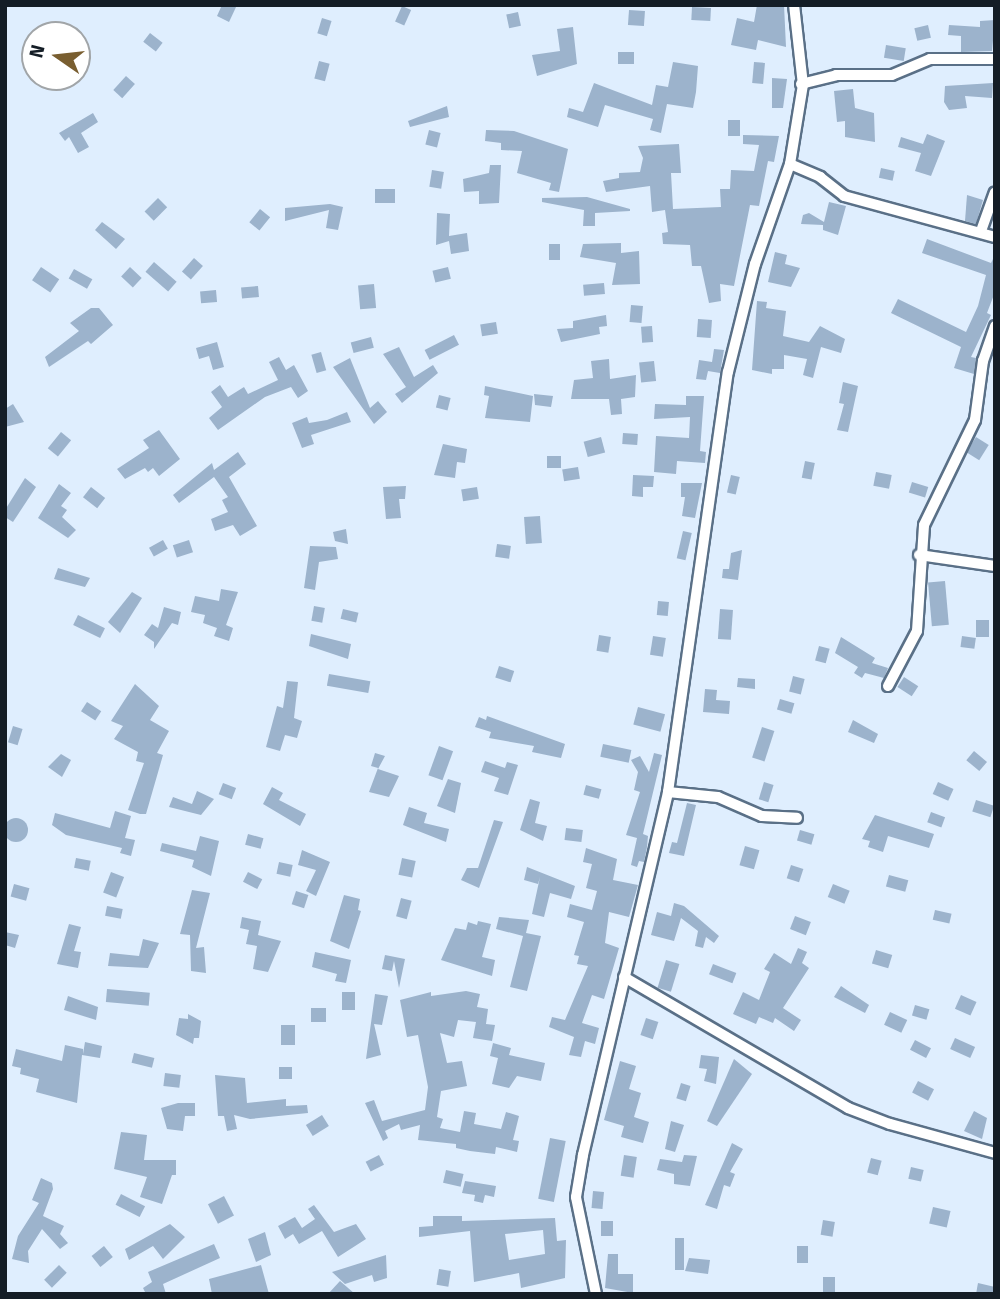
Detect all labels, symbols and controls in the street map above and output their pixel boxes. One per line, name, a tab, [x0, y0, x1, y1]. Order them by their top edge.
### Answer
north arrow	[21, 21, 91, 91]
text: N	[24, 42, 50, 60]

